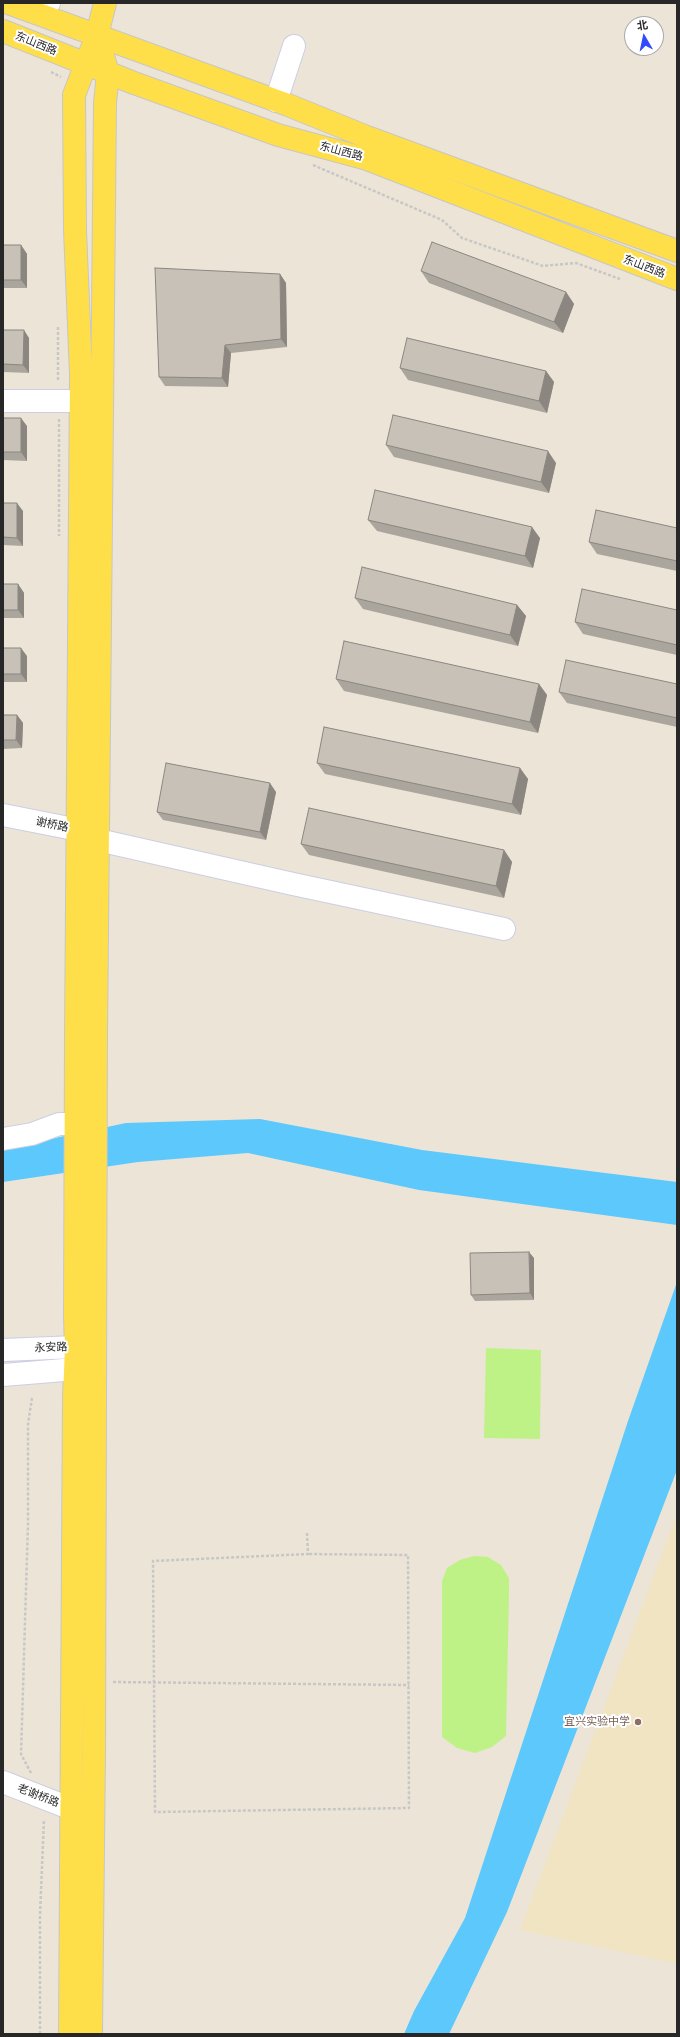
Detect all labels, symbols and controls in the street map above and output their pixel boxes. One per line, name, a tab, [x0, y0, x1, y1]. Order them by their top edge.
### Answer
north arrow	[624, 16, 664, 56]
text: 北	[636, 17, 649, 33]
street label: 东山西路	[13, 30, 59, 58]
street label: 东山西路	[318, 140, 364, 164]
street label: 东山西路	[621, 253, 667, 281]
street label: 谢桥路	[34, 815, 70, 835]
street label: 永安路	[34, 1341, 68, 1355]
place label: 宜兴实验中学	[564, 1715, 630, 1729]
marker: 宜兴实验中学	[633, 1717, 643, 1727]
street label: 老谢桥路	[15, 1782, 61, 1810]

